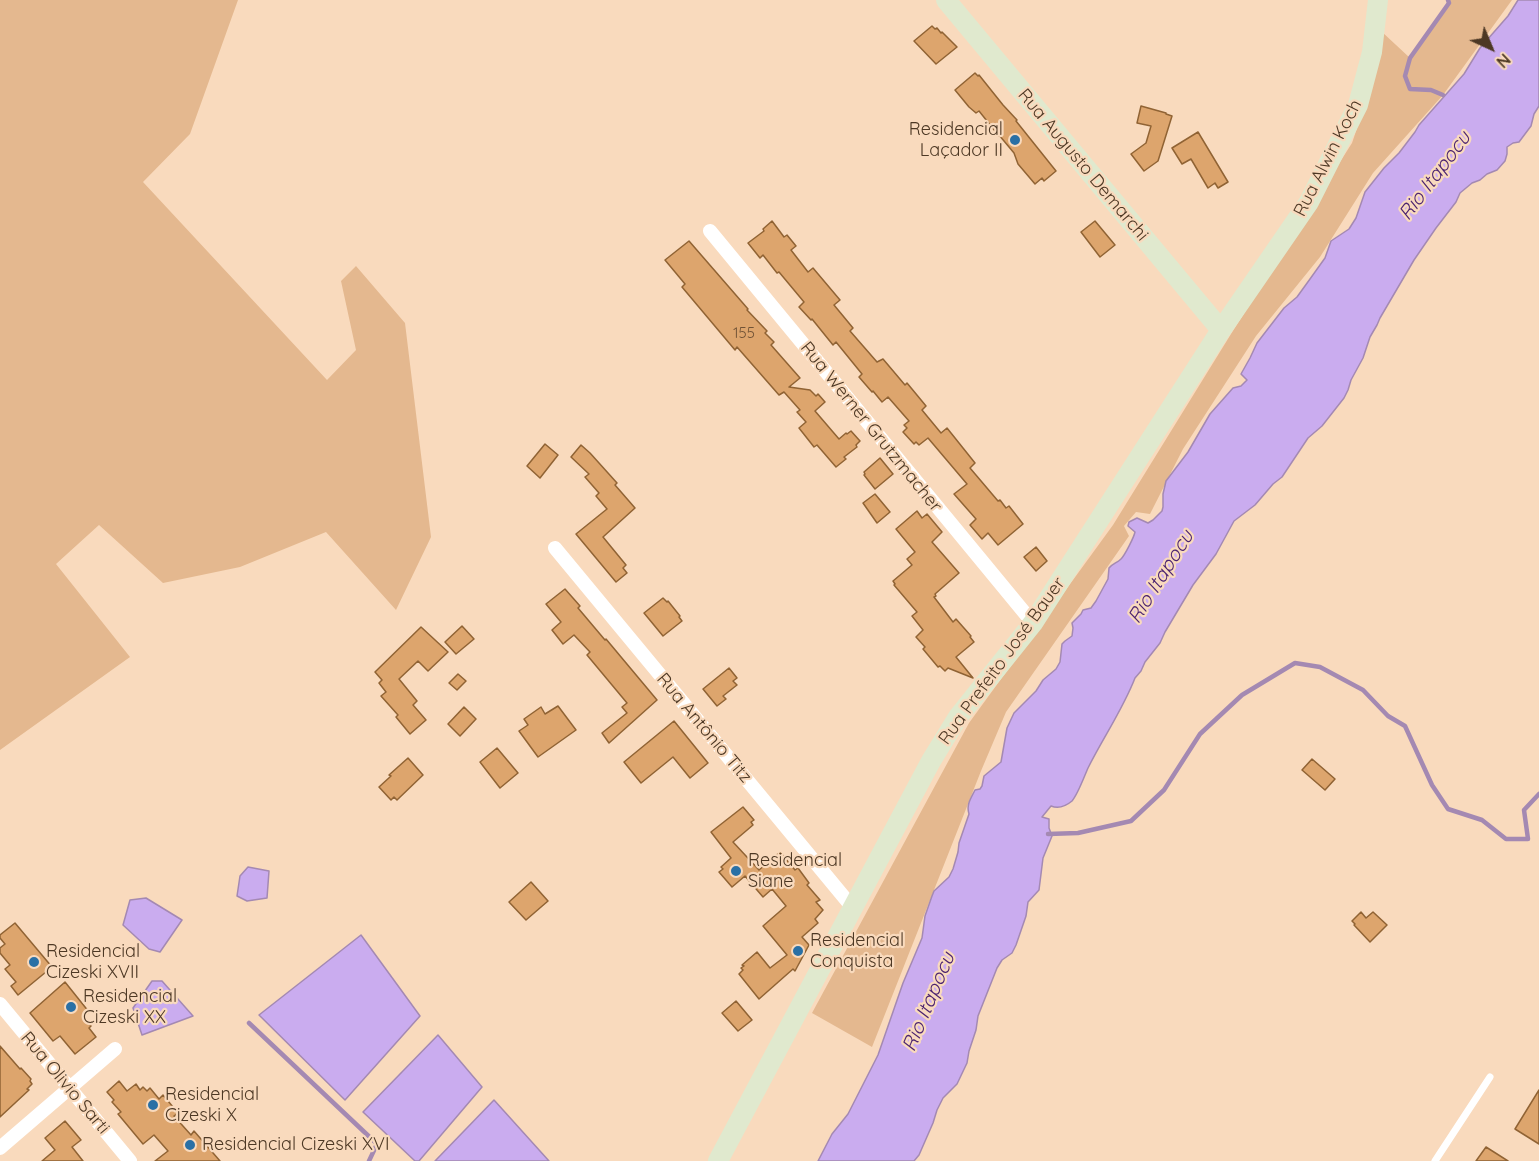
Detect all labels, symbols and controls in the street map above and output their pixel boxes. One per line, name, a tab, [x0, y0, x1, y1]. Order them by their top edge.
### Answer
north arrow	[1461, 18, 1521, 78]
text: N	[1492, 50, 1515, 72]
street label: Rua Augusto Demarchi	[1013, 85, 1153, 245]
street label: Rua Alwin Koch	[1289, 96, 1367, 220]
place label: Residencial Laçador II	[909, 119, 1003, 162]
water label: Rio Itapocu	[1394, 127, 1476, 225]
marker: Residencial Laçador II	[1008, 133, 1022, 147]
house number: 155	[733, 324, 755, 342]
street label: Rua Werner Grutzmacher	[796, 337, 946, 517]
water label: Rio Itapocu	[1123, 526, 1199, 628]
street label: Rua Prefeito José Bauer	[934, 573, 1070, 749]
street label: Rua Antônio Titz	[652, 669, 756, 787]
place label: Residencial Siane	[748, 850, 842, 892]
marker: Residencial Siane	[729, 864, 743, 878]
place label: Residencial Conquista	[810, 930, 904, 972]
place label: Residencial Cizeski XVII	[46, 941, 140, 984]
marker: Residencial Conquista	[791, 944, 805, 958]
water label: Rio Itapocu	[897, 949, 961, 1055]
marker: Residencial Cizeski XVII	[27, 955, 41, 969]
place label: Residencial Cizeski XX	[83, 986, 177, 1028]
marker: Residencial Cizeski XX	[64, 1000, 78, 1014]
street label: Rua Olivio Sarti	[16, 1027, 114, 1139]
place label: Residencial Cizeski X	[165, 1084, 259, 1126]
marker: Residencial Cizeski X	[146, 1098, 160, 1112]
place label: Residencial Cizeski XVI	[202, 1134, 389, 1156]
marker: Residencial Cizeski XVI	[183, 1138, 197, 1152]

